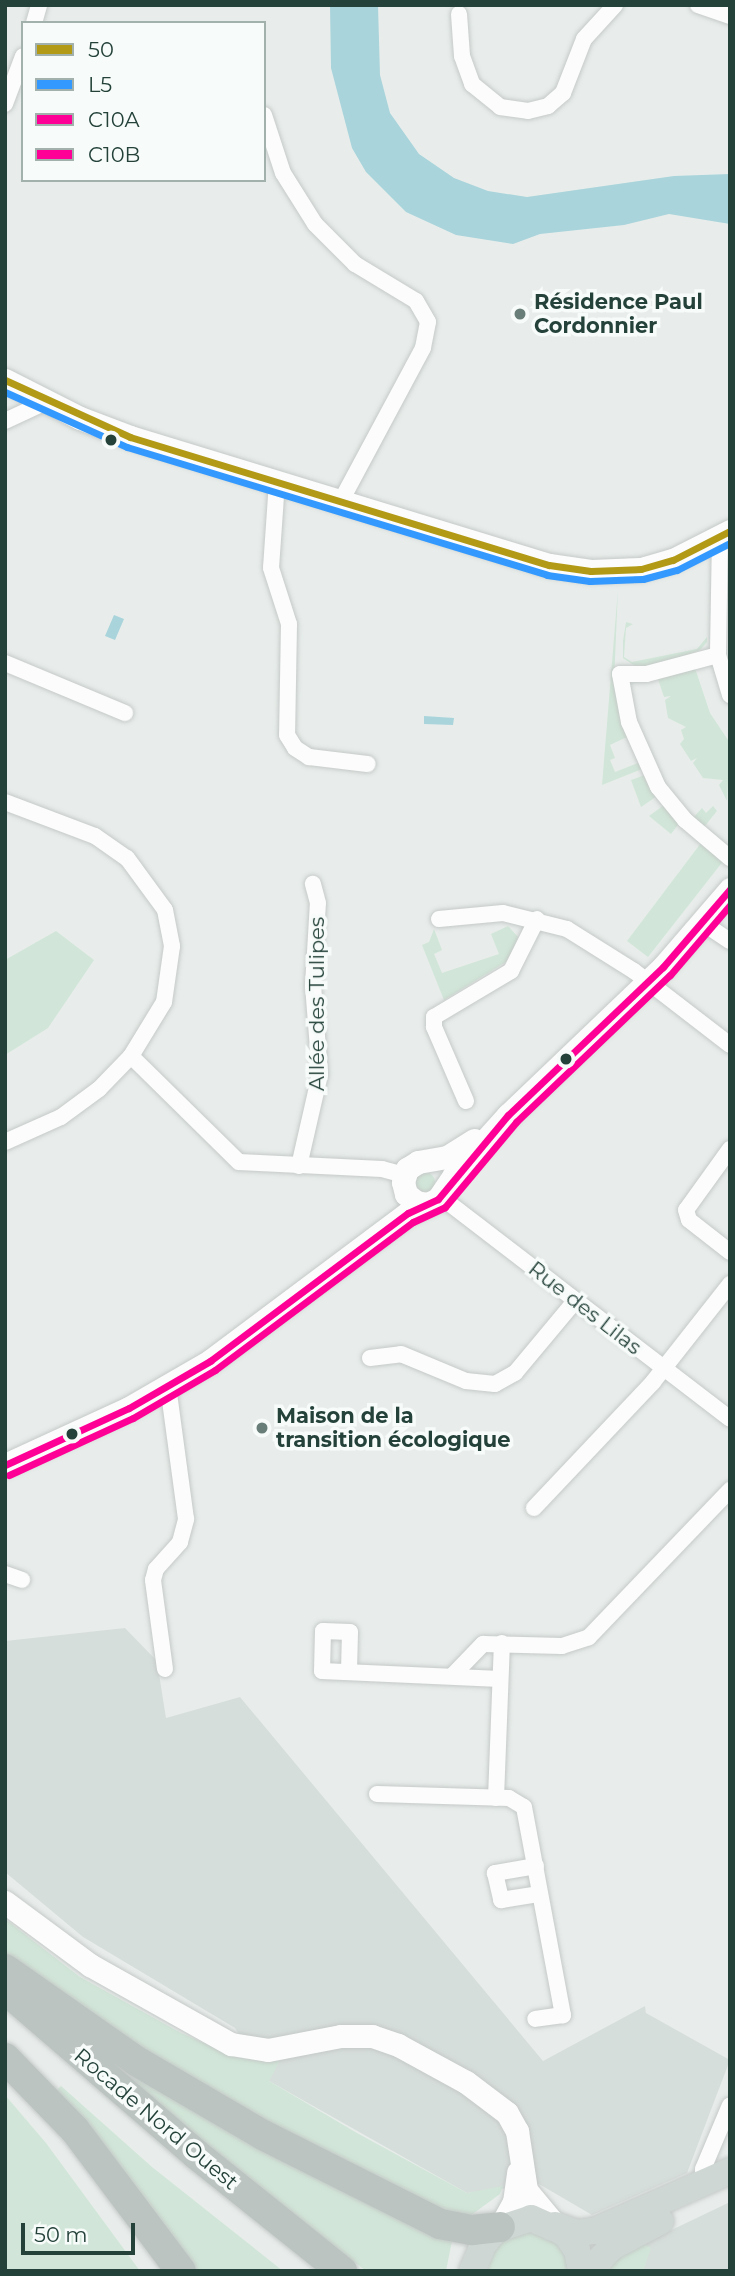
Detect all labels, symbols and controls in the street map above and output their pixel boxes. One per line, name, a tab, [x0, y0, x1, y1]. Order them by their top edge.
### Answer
legend	[21, 21, 266, 182]
text: 50	[88, 37, 114, 62]
text: L5	[88, 72, 112, 97]
text: C10A	[88, 107, 140, 132]
text: C10B	[88, 142, 140, 167]
place label: Résidence Paul Cordonnier	[534, 289, 703, 339]
marker: Résidence Paul Cordonnier	[512, 306, 528, 322]
unlabelled marker	[104, 433, 118, 447]
street label: Allée des Tulipes	[304, 917, 330, 1091]
unlabelled marker	[559, 1052, 573, 1066]
street label: Rue des Lilas	[523, 1256, 647, 1360]
place label: Maison de la transition écologique	[276, 1403, 511, 1453]
marker: Maison de la transition écologique	[254, 1420, 270, 1436]
unlabelled marker	[65, 1427, 79, 1441]
street label: Rocade Nord Ouest	[69, 2043, 243, 2195]
scale bar	[24, 2210, 138, 2254]
text: 50 m	[34, 2222, 88, 2247]

